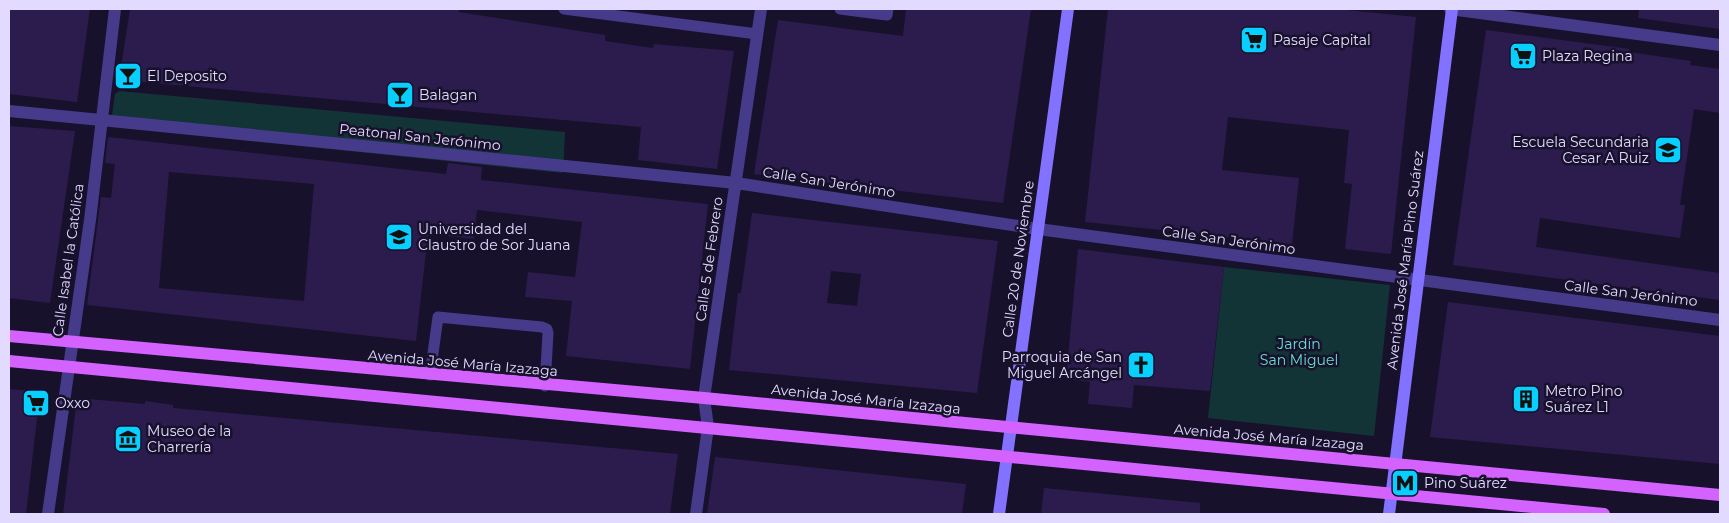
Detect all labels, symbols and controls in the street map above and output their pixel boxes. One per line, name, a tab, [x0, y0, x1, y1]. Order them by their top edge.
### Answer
supermarket icon: Pasaje Capital	[1239, 25, 1269, 55]
place label: Pasaje Capital	[1273, 31, 1371, 49]
supermarket icon: Plaza Regina	[1508, 41, 1538, 71]
place label: Plaza Regina	[1542, 47, 1633, 65]
bar icon: El Deposito	[113, 61, 143, 91]
place label: El Deposito	[147, 67, 227, 85]
bar icon: Balagan	[385, 80, 415, 110]
place label: Balagan	[419, 86, 477, 104]
street label: Peatonal San Jerónimo	[338, 120, 502, 154]
place label: Escuela Secundaria Cesar A Ruiz	[1512, 133, 1649, 167]
school or university icon: Escuela Secundaria Cesar A Ruiz	[1653, 135, 1683, 165]
street label: Avenida José María Pino Suárez	[1383, 149, 1427, 371]
street label: Calle San Jerónimo	[761, 163, 897, 201]
street label: Calle 20 de Noviembre	[998, 179, 1038, 339]
street label: Calle Isabel la Católica	[48, 182, 88, 338]
street label: Calle 5 de Febrero	[691, 195, 727, 322]
place label: Universidad del Claustro de Sor Juana	[418, 220, 570, 254]
school or university icon: Universidad del Claustro de Sor Juana	[384, 222, 414, 252]
street label: Calle San Jerónimo	[1161, 222, 1297, 258]
street label: Calle San Jerónimo	[1563, 276, 1699, 310]
park label: Jardín San Miguel	[1260, 335, 1338, 369]
street label: Avenida José María Izazaga	[367, 346, 559, 380]
place label: Parroquia de San Miguel Arcángel	[1002, 348, 1122, 382]
church icon: Parroquia de San Miguel Arcángel	[1126, 350, 1156, 380]
street label: Avenida José María Izazaga	[770, 380, 962, 418]
place label: Metro Pino Suárez L1	[1545, 382, 1623, 416]
building icon: Metro Pino Suárez L1	[1511, 384, 1541, 414]
supermarket icon: Oxxo	[21, 388, 51, 418]
place label: Oxxo	[55, 394, 90, 412]
street label: Avenida José María Izazaga	[1173, 420, 1365, 454]
place label: Museo de la Charrería	[147, 422, 231, 456]
museum icon: Museo de la Charrería	[113, 424, 143, 454]
metro station icon: Pino Suárez	[1390, 468, 1420, 498]
place label: Pino Suárez	[1424, 474, 1507, 492]

